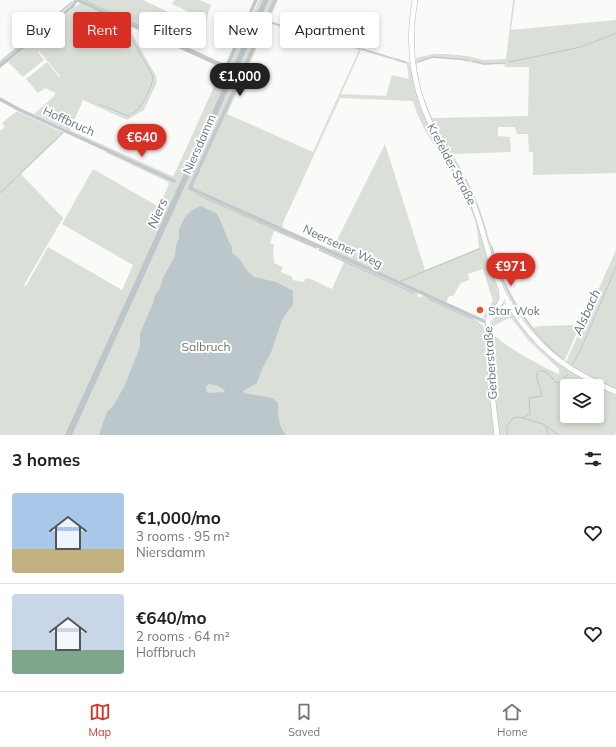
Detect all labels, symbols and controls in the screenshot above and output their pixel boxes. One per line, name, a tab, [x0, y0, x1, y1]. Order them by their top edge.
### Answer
chip: Buy	[12, 12, 65, 48]
chip: Rent	[73, 12, 131, 48]
chip: Filters	[139, 12, 206, 48]
chip: New	[214, 12, 272, 48]
chip: Apartment	[280, 12, 379, 48]
pin: €1,000	[207, 63, 273, 97]
text: €1,000	[219, 68, 261, 84]
street label: Hoffbruch	[41, 103, 97, 139]
street label: Niersdamm	[179, 112, 219, 176]
street label: Krefelder Straße	[424, 121, 480, 207]
pin: €640	[118, 124, 166, 158]
text: €640	[126, 129, 158, 145]
water label: Niers	[143, 196, 171, 230]
street label: Neersener Weg	[301, 221, 385, 271]
pin: €971	[487, 253, 535, 287]
text: €971	[495, 258, 527, 274]
water label: Alsbach	[568, 286, 603, 338]
place label: Star Wok	[488, 303, 541, 318]
marker: Star Wok	[475, 305, 485, 315]
street label: Gerberstraße	[480, 326, 500, 400]
park label: Salbruch	[182, 339, 230, 354]
map controls	[560, 379, 604, 423]
button: layers	[560, 379, 604, 423]
icon: filters	[582, 448, 604, 470]
text: 3 homes	[12, 449, 80, 470]
text: €1,000/mo	[136, 507, 221, 528]
icon: home	[44, 509, 92, 557]
icon: heart	[582, 522, 604, 544]
text: 3 rooms · 95 m²	[136, 528, 230, 544]
text: Niersdamm	[136, 544, 205, 560]
text: €640/mo	[136, 607, 207, 628]
icon: home	[44, 610, 92, 658]
icon: heart	[582, 623, 604, 645]
text: 2 rooms · 64 m²	[136, 628, 230, 644]
text: Hoffbruch	[136, 644, 196, 660]
tab: Map	[89, 701, 111, 739]
tab: Saved	[288, 701, 320, 739]
tab: Home	[497, 701, 527, 739]

